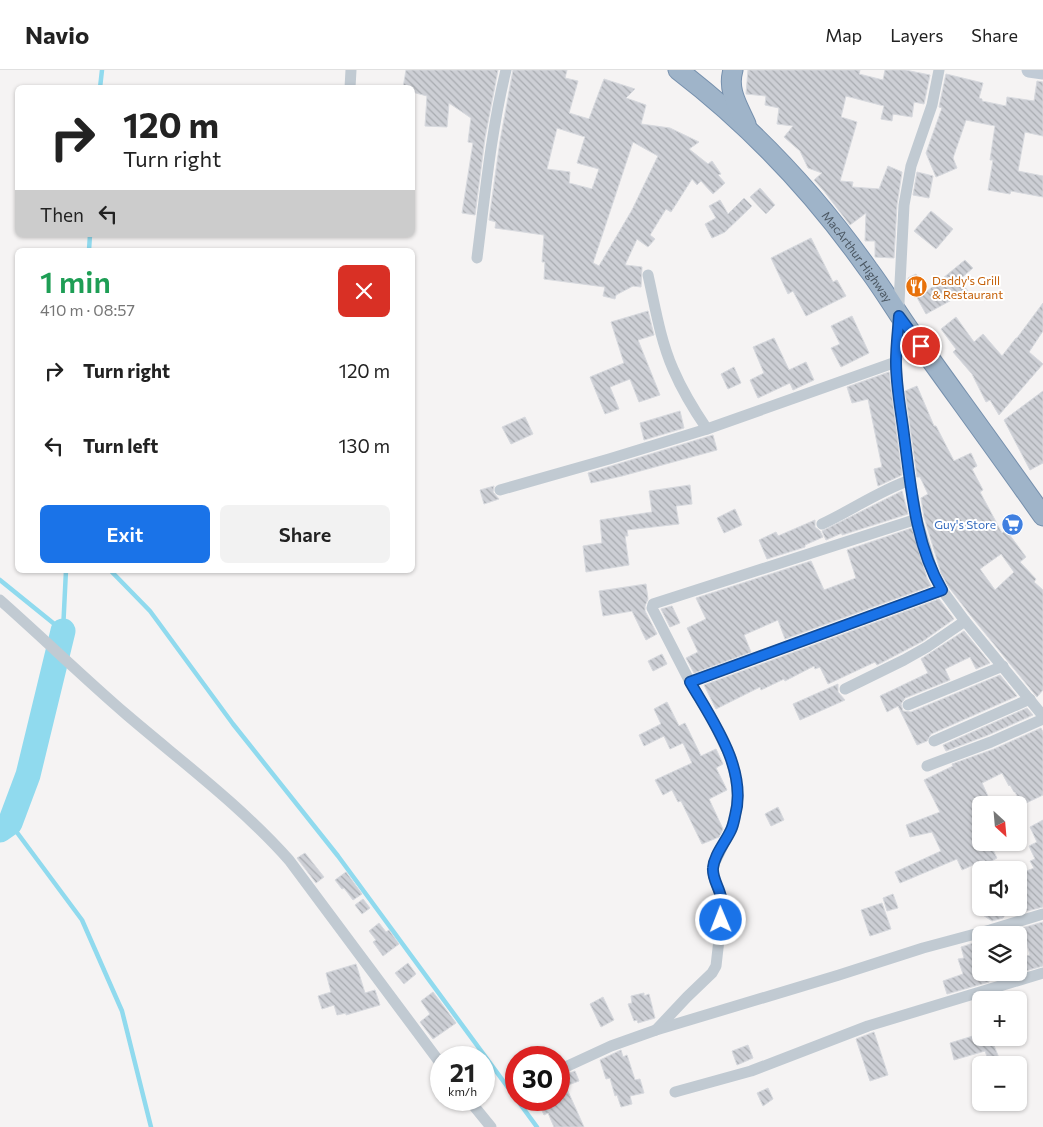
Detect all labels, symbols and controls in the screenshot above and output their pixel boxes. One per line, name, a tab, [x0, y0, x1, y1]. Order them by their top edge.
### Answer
text: Navio	[25, 20, 89, 49]
text: Map	[825, 24, 862, 46]
text: Layers	[890, 24, 943, 46]
text: Share	[971, 24, 1018, 46]
text: 120 m	[123, 102, 219, 145]
icon: right	[40, 105, 105, 170]
text: Turn right	[123, 145, 221, 172]
icon: left	[94, 200, 122, 228]
text: Then	[40, 203, 84, 226]
street label: MacArthur Highway	[820, 208, 896, 305]
text: 1 min	[40, 262, 111, 299]
button: close	[338, 265, 390, 317]
place label: Daddy's Grill & Restaurant	[932, 273, 1003, 301]
restaurant icon: Daddy's Grill & Restaurant	[904, 275, 928, 299]
text: 410 m · 08:57	[40, 300, 135, 319]
pin	[900, 325, 942, 367]
icon: arrive	[907, 332, 935, 360]
icon: right	[40, 357, 68, 385]
text: Turn right	[83, 359, 170, 382]
text: 120 m	[339, 359, 390, 382]
icon: left	[40, 432, 68, 460]
text: Turn left	[83, 434, 158, 457]
text: 130 m	[338, 434, 390, 457]
button: Exit	[40, 505, 210, 563]
button: Share	[220, 505, 390, 563]
supermarket icon: Guy's Store	[1000, 512, 1024, 536]
place label: Guy's Store	[934, 517, 996, 531]
north arrow	[972, 796, 1028, 851]
map controls	[972, 796, 1027, 1111]
button: sound	[972, 861, 1027, 916]
position arrow	[694, 893, 746, 945]
button: layers	[972, 926, 1027, 981]
button: +	[972, 991, 1027, 1046]
speed limit sign: 30	[505, 1046, 570, 1111]
button: −	[972, 1056, 1027, 1111]
text: 21	[450, 1057, 475, 1087]
text: km/h	[448, 1084, 477, 1098]

